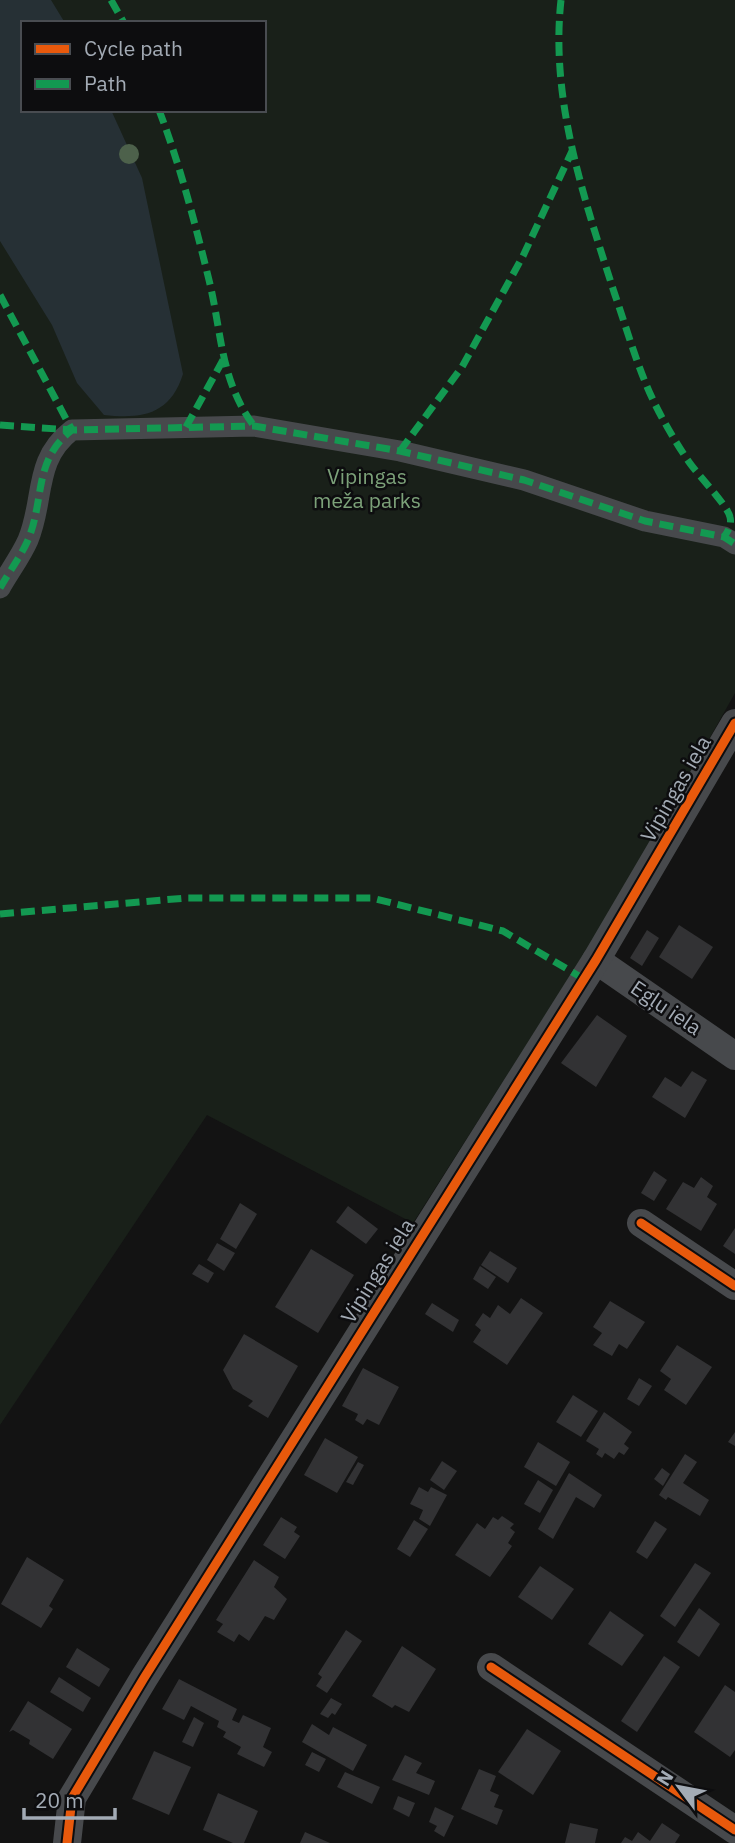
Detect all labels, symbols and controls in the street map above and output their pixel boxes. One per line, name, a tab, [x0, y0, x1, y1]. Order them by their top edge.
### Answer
legend	[21, 21, 266, 112]
text: Cycle path	[84, 34, 183, 62]
text: Path	[84, 69, 127, 97]
park label: Vipingas meža parks	[313, 462, 421, 514]
street label: Vipingas iela	[633, 730, 717, 847]
street label: Egļu iela	[626, 973, 707, 1041]
street label: Vipingas iela	[334, 1213, 420, 1328]
north arrow	[644, 1752, 714, 1822]
text: N	[651, 1766, 678, 1790]
scale bar	[24, 1776, 116, 1820]
text: 20 m	[35, 1786, 84, 1814]

